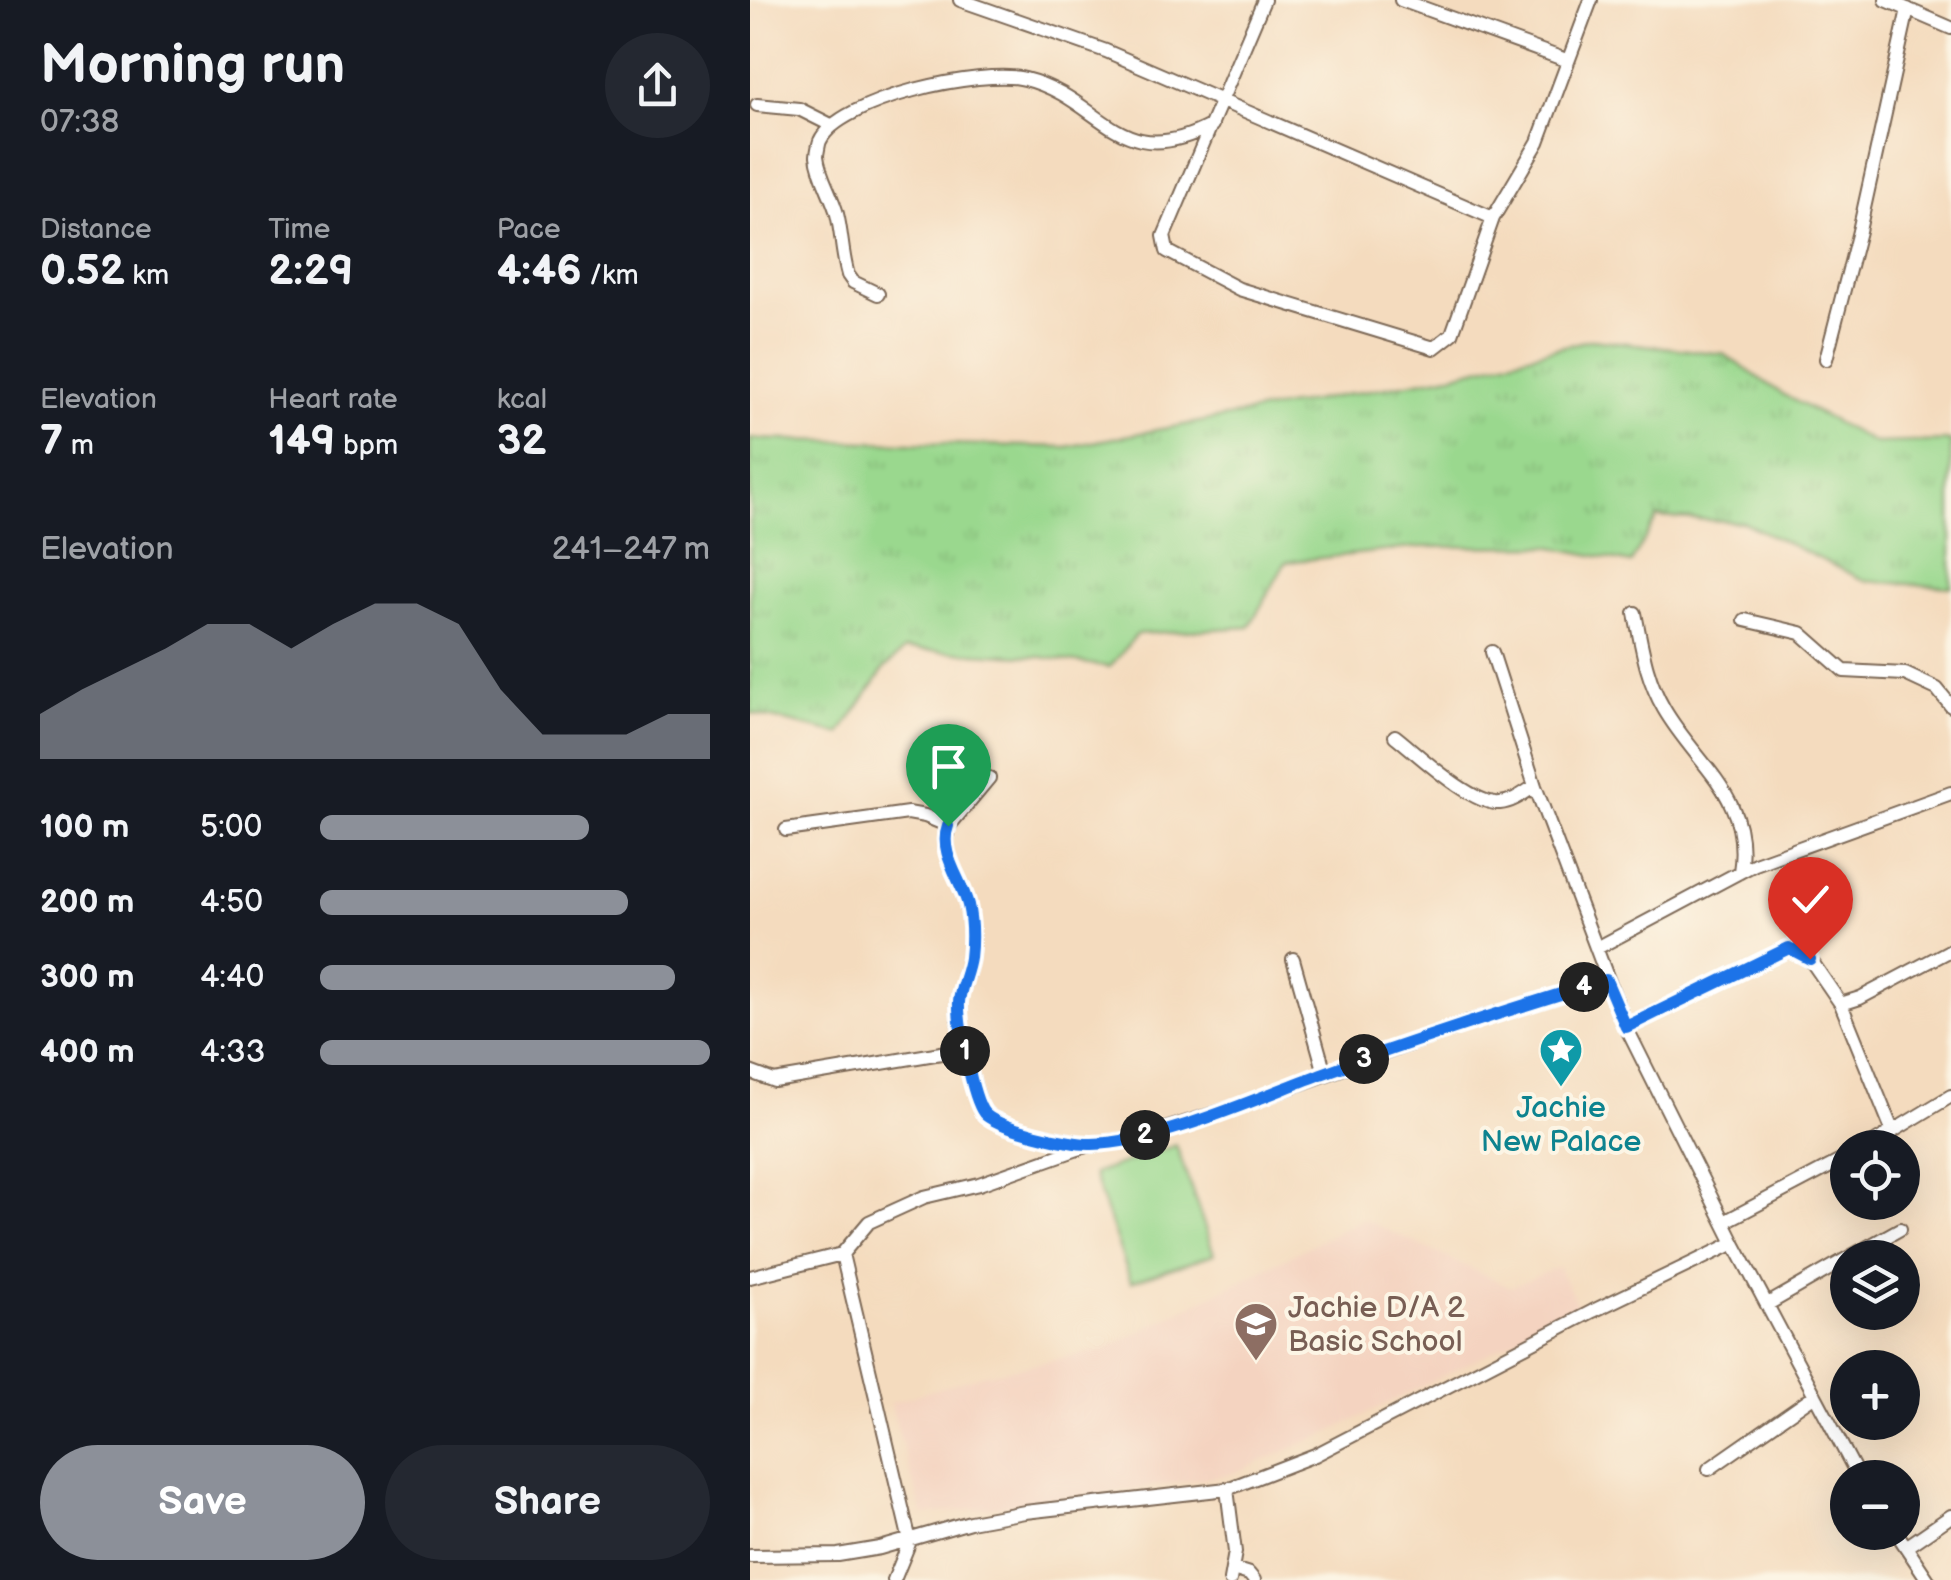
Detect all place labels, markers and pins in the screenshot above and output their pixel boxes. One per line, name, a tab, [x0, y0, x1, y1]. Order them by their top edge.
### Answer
pin	[906, 724, 991, 827]
pin	[1768, 857, 1853, 960]
pin: 4	[1559, 962, 1609, 1012]
pin: 1	[940, 1026, 990, 1076]
place icon: Jachie New Palace	[1538, 1027, 1584, 1088]
pin: 3	[1339, 1034, 1389, 1084]
place label: Jachie New Palace	[1481, 1090, 1641, 1160]
pin: 2	[1120, 1110, 1170, 1160]
place label: Jachie D/A 2 Basic School	[1288, 1290, 1465, 1360]
school or university icon: Jachie D/A 2 Basic School	[1233, 1301, 1279, 1362]

